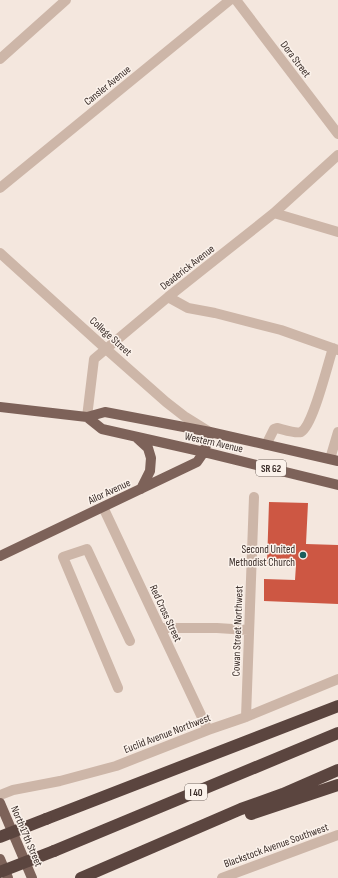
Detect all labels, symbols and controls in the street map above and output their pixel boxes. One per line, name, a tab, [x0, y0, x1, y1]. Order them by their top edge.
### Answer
street label: Dora Street	[278, 39, 314, 81]
street label: Cansler Avenue	[81, 63, 133, 108]
street label: Deaderick Avenue	[157, 242, 217, 293]
street label: College Street	[87, 314, 135, 359]
street label: Western Avenue	[183, 429, 244, 456]
road number: SR 62	[256, 460, 286, 476]
street label: Ailor Avenue	[85, 476, 132, 507]
place label: Second United Methodist Church	[229, 543, 295, 569]
marker: Second United Methodist Church	[298, 550, 308, 560]
street label: Red Cross Street	[147, 583, 185, 644]
street label: Cowan Street Northwest	[229, 585, 246, 677]
street label: Euclid Avenue Northwest	[122, 711, 213, 756]
road number: I 40	[185, 784, 207, 800]
street label: North 17th Street	[8, 804, 45, 869]
street label: Blackstock Avenue Southwest	[222, 820, 331, 870]

